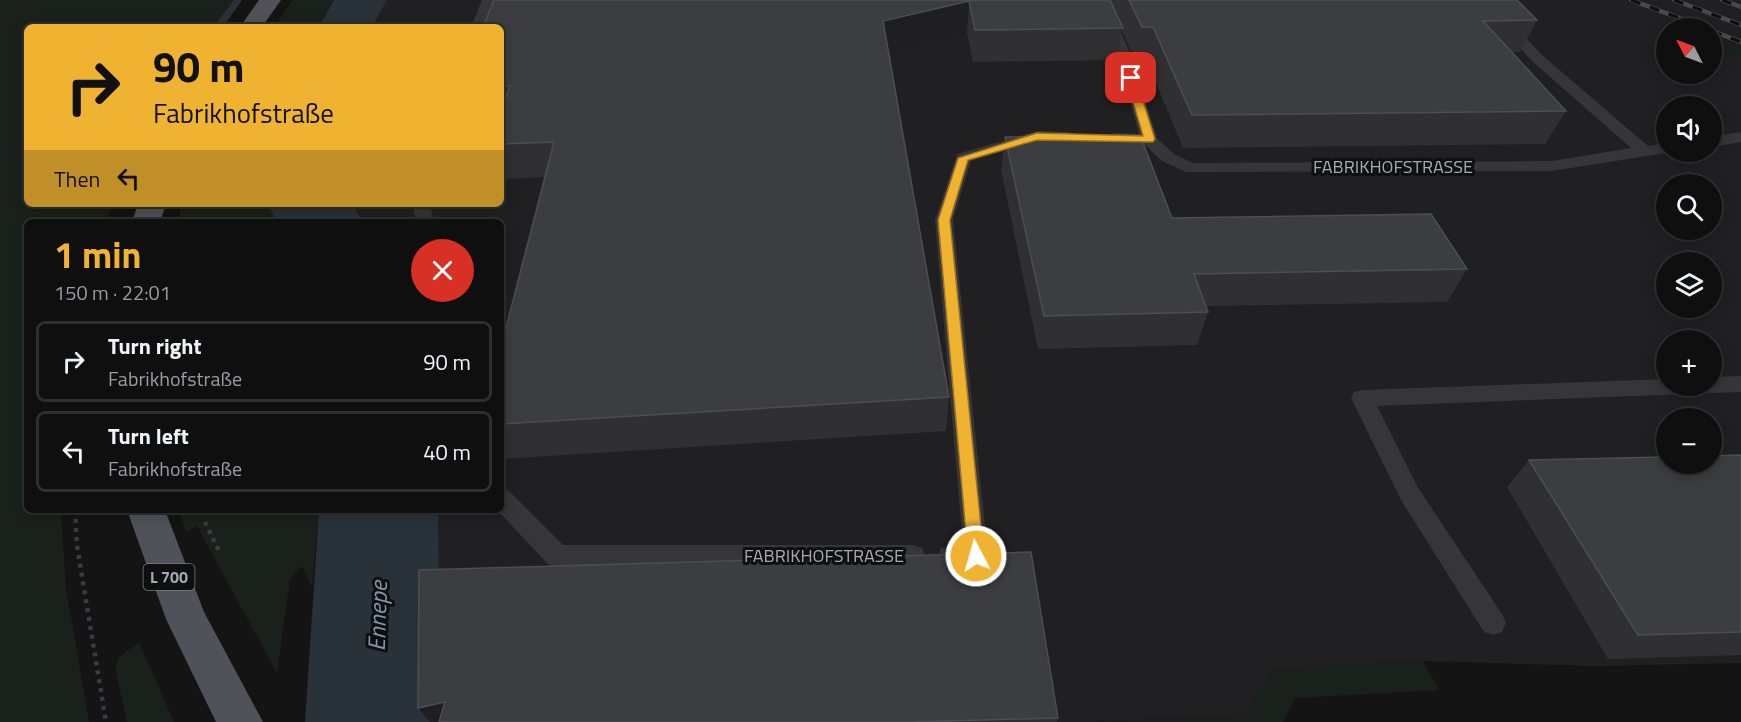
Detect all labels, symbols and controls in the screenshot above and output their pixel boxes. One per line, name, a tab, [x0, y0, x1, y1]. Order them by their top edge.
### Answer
north arrow	[1656, 18, 1722, 84]
map controls	[1656, 18, 1722, 474]
text: 90 m	[153, 34, 245, 98]
icon: right	[54, 48, 132, 126]
pin	[1105, 52, 1156, 103]
icon: arrive	[1114, 61, 1147, 94]
text: Fabrikhofstraße	[153, 92, 334, 133]
button: sound	[1656, 96, 1722, 162]
street label: FABRIKHOFSTRASSE	[1313, 153, 1473, 180]
text: Then	[54, 162, 100, 196]
icon: left	[112, 162, 145, 195]
button: search	[1656, 174, 1722, 240]
text: 1 min	[54, 227, 141, 282]
button: close	[411, 239, 474, 302]
button: layers	[1656, 252, 1722, 318]
text: 150 m · 22:01	[54, 277, 171, 308]
text: Turn right	[108, 329, 202, 363]
button: +	[1656, 330, 1722, 396]
icon: right	[57, 345, 90, 378]
text: 90 m	[423, 345, 471, 379]
text: Fabrikhofstraße	[108, 363, 242, 394]
button: −	[1656, 408, 1722, 474]
text: Turn left	[108, 419, 189, 453]
icon: left	[57, 435, 90, 468]
text: 40 m	[423, 435, 471, 469]
text: Fabrikhofstraße	[108, 453, 242, 484]
position arrow	[944, 524, 1008, 588]
street label: FABRIKHOFSTRASSE	[744, 542, 904, 569]
road number: L 700	[144, 564, 195, 590]
water label: Ennepe	[358, 578, 396, 652]

